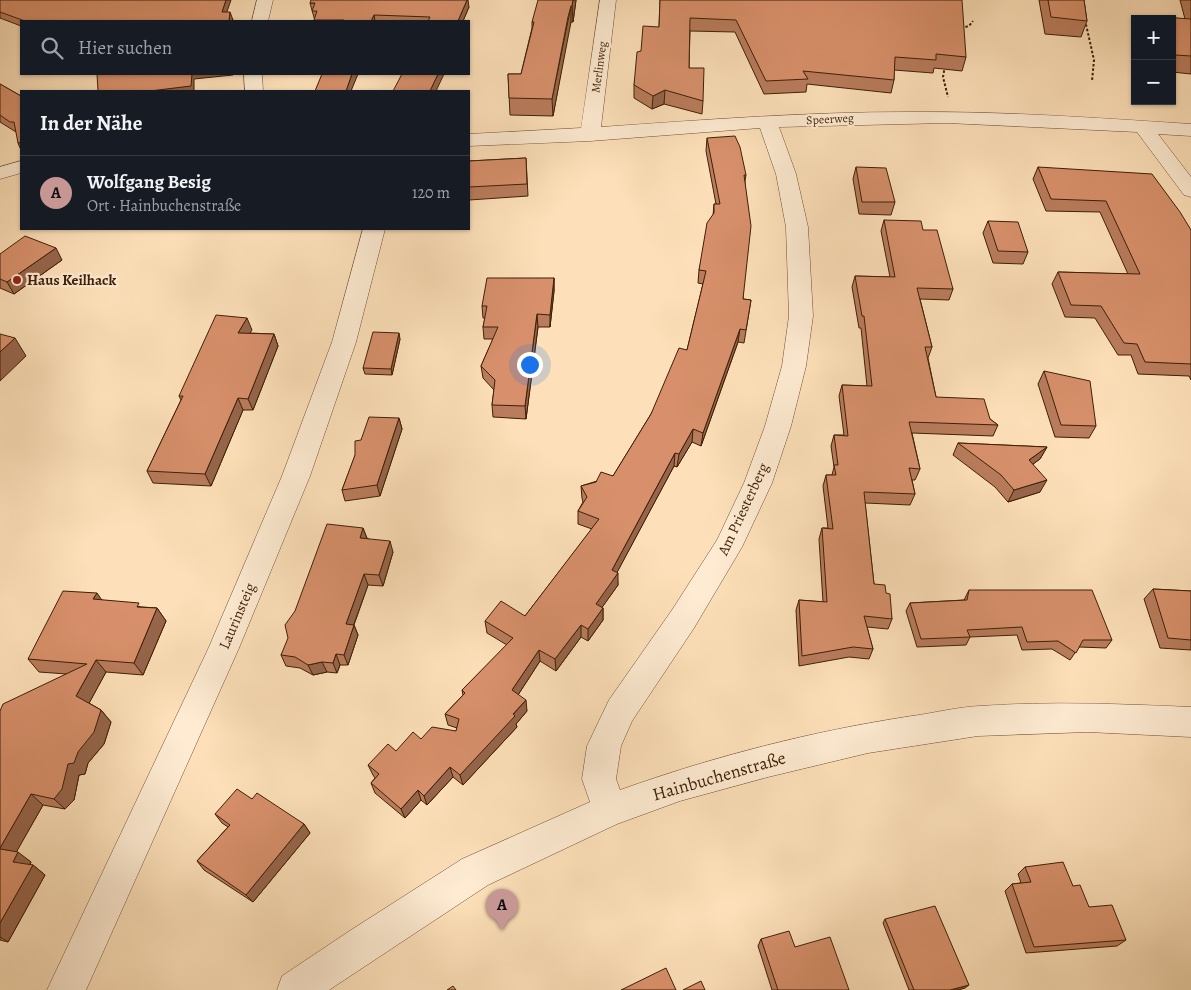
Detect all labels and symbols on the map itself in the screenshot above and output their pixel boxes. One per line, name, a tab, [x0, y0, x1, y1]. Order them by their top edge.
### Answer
street label: Merlinweg	[587, 40, 611, 94]
street label: Speerweg	[806, 110, 854, 128]
place label: Haus Keilhack	[27, 270, 117, 290]
marker: Haus Keilhack	[11, 274, 23, 286]
your location	[517, 352, 543, 378]
street label: Am Priesterberg	[712, 459, 773, 559]
street label: Laurinsteig	[214, 579, 260, 652]
street label: Hainbuchenstraße	[650, 746, 788, 806]
pin: A	[486, 889, 518, 930]

